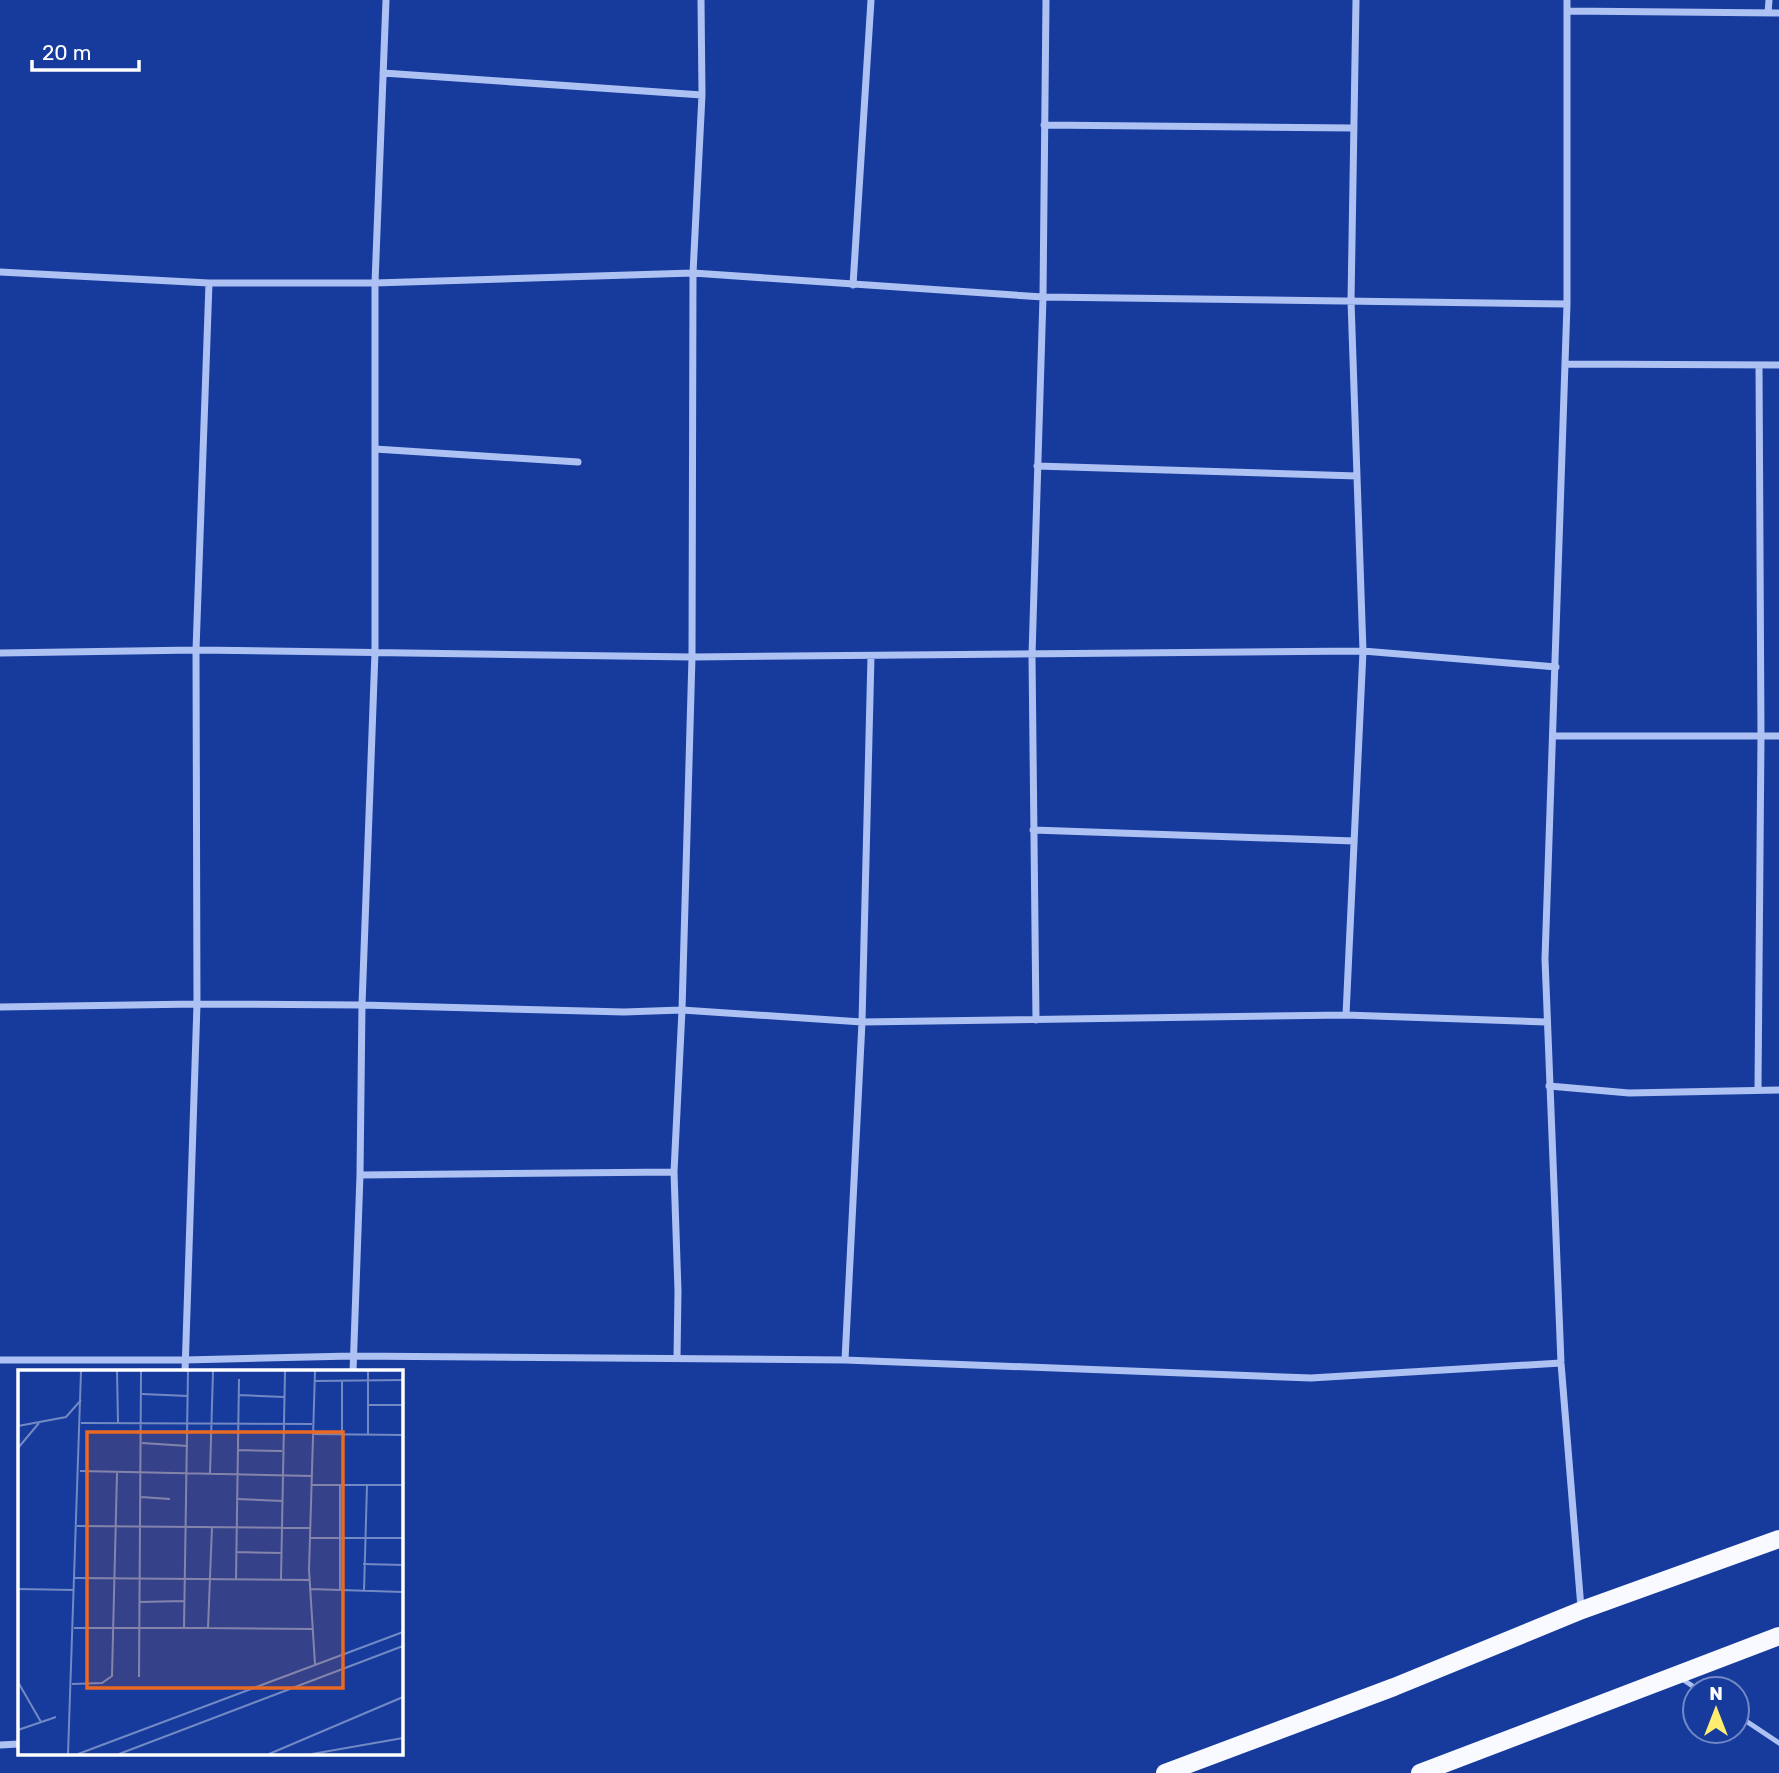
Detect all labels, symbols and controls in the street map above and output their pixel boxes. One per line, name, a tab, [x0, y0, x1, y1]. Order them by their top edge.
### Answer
scale bar	[32, 28, 138, 72]
text: 20 m	[42, 40, 91, 65]
inset map	[18, 1370, 402, 1756]
north arrow	[1681, 1675, 1751, 1745]
text: N	[1709, 1682, 1723, 1705]

